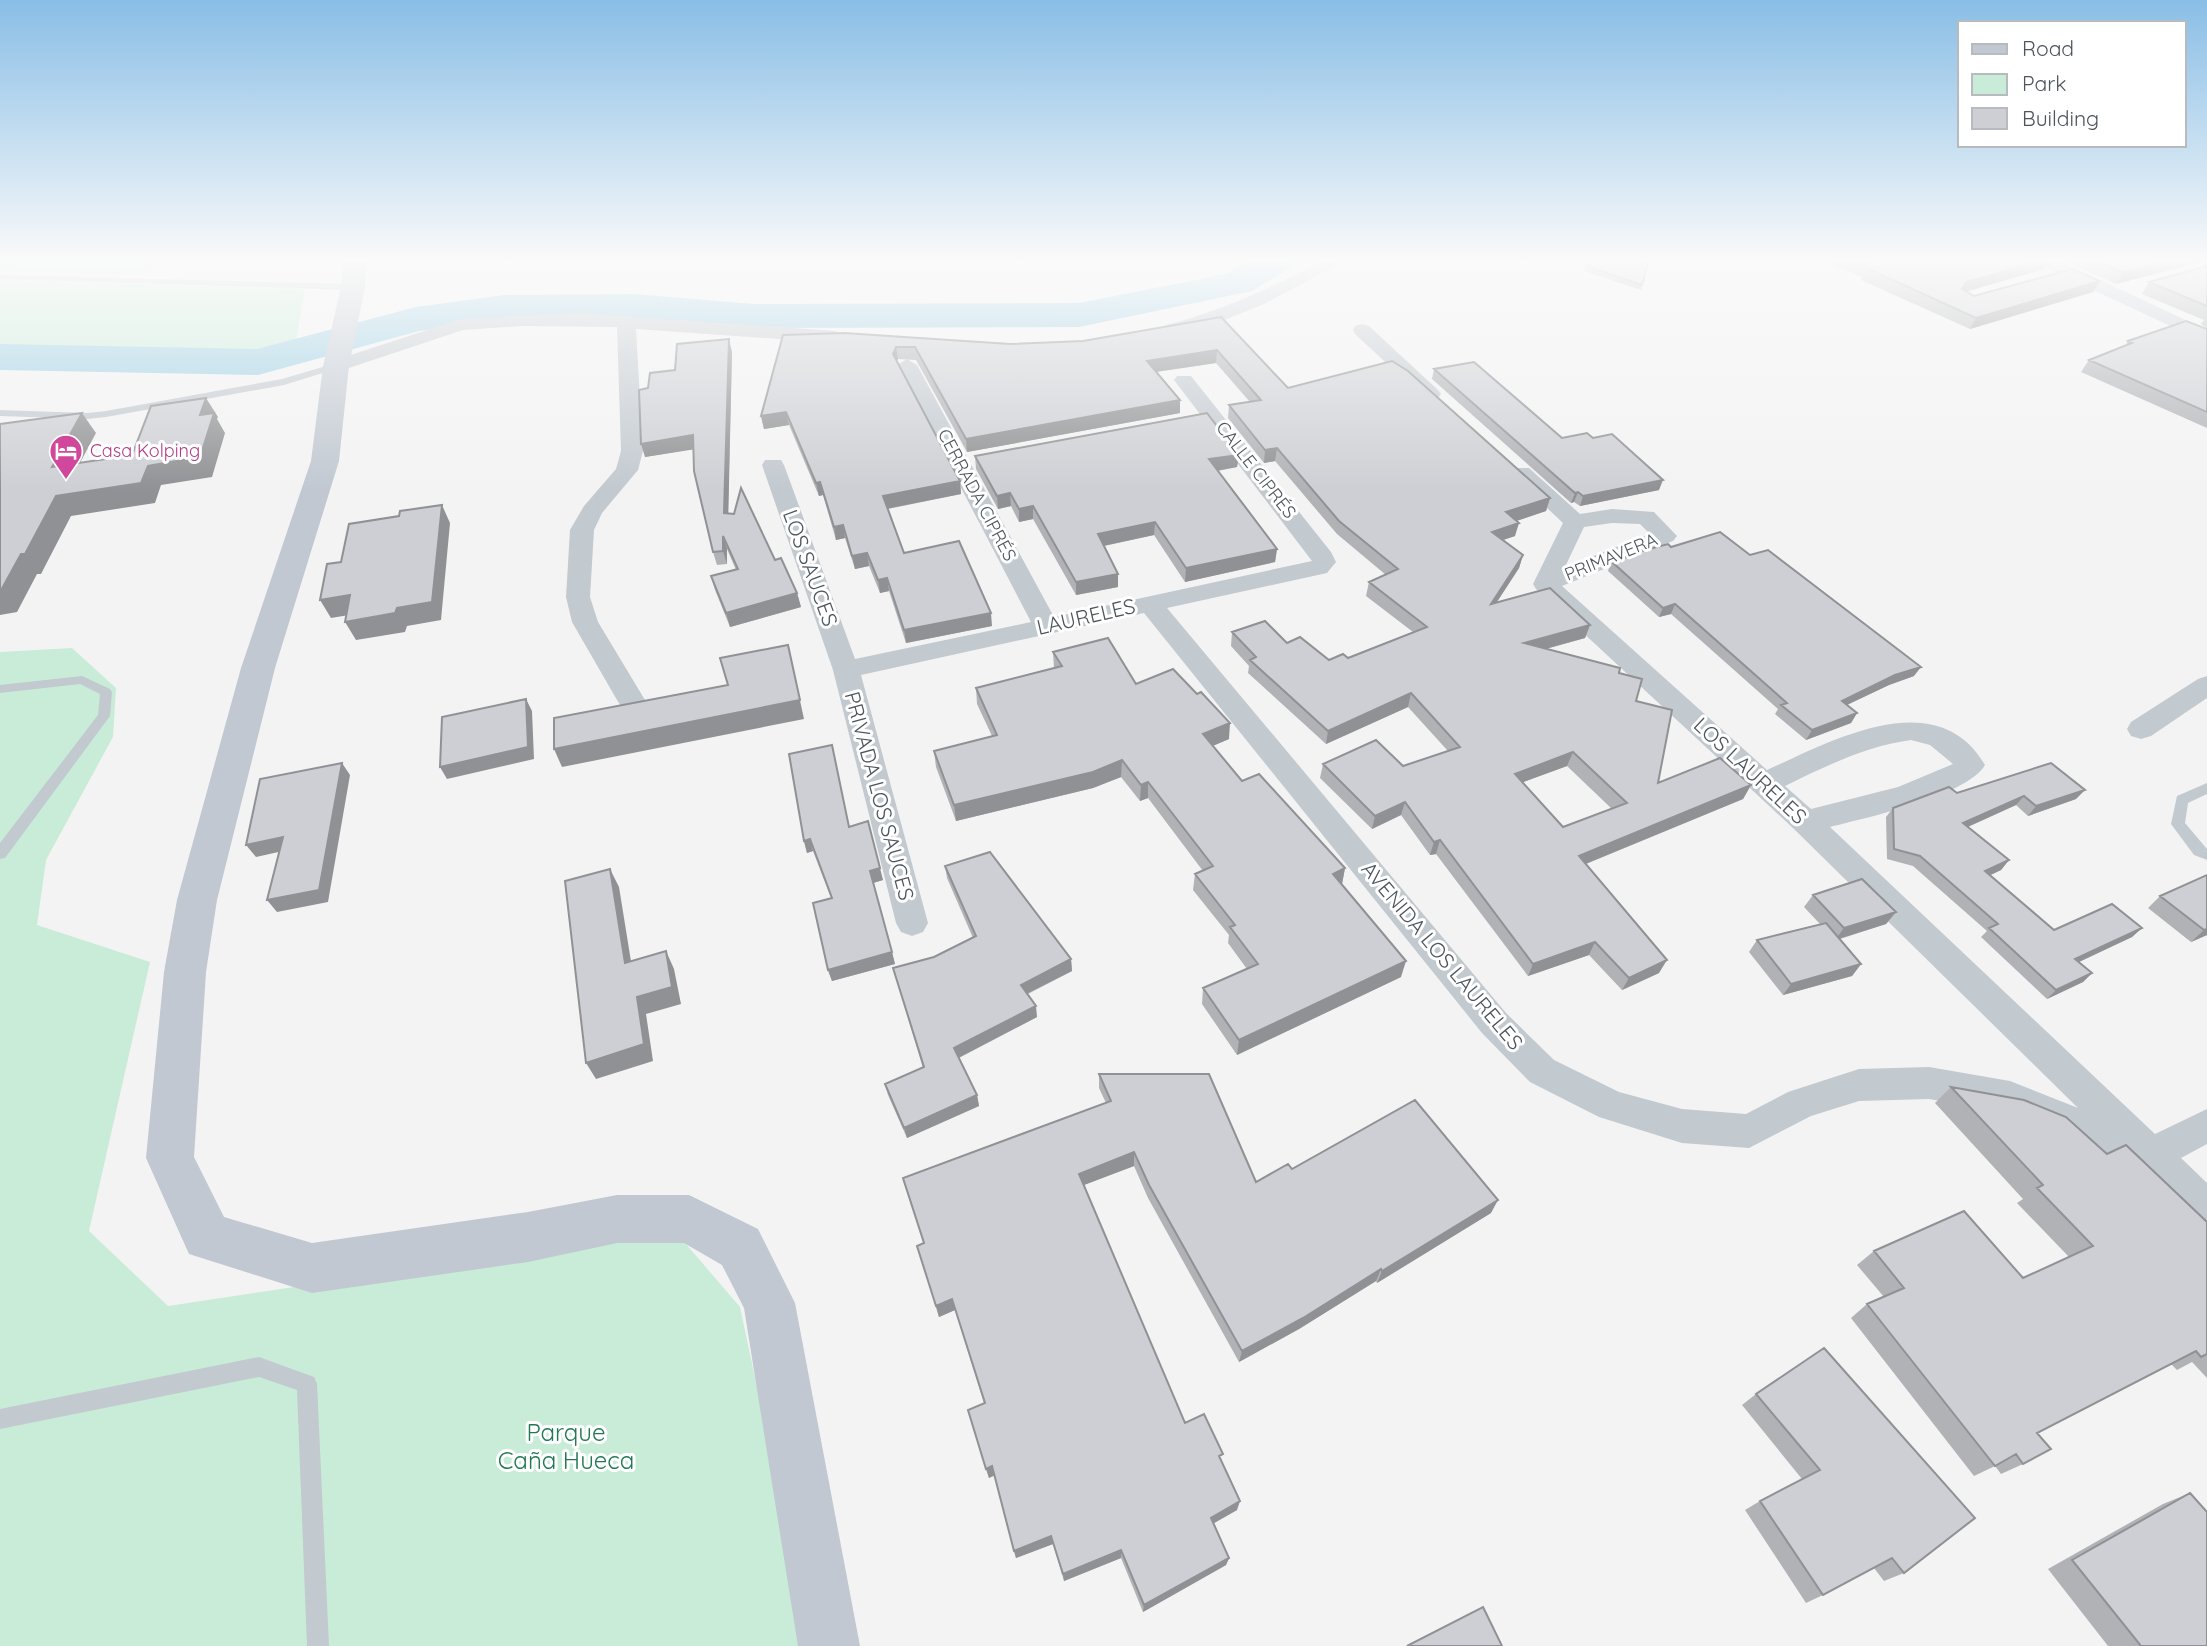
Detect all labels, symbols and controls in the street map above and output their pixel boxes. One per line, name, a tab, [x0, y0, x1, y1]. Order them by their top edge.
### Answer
legend	[1958, 21, 2186, 147]
text: Road	[2022, 35, 2074, 61]
text: Park	[2022, 70, 2066, 96]
text: Building	[2022, 105, 2099, 131]
street label: CALLE CIPRÉS	[1211, 416, 1301, 523]
street label: CERRADA CIPRÉS	[933, 425, 1022, 565]
hotel icon: Casa Kolping	[47, 432, 85, 481]
place label: Casa Kolping	[90, 439, 200, 462]
street label: LOS SAUCES	[778, 506, 844, 630]
street label: PRIMAVERA	[1561, 527, 1661, 586]
street label: LAURELES	[1034, 592, 1138, 640]
street label: PRIVADA LOS SAUCES	[840, 688, 920, 903]
street label: LOS LAURELES	[1689, 711, 1813, 829]
street label: AVENIDA LOS LAURELES	[1357, 856, 1529, 1055]
park label: Parque Caña Hueca	[498, 1417, 634, 1475]

